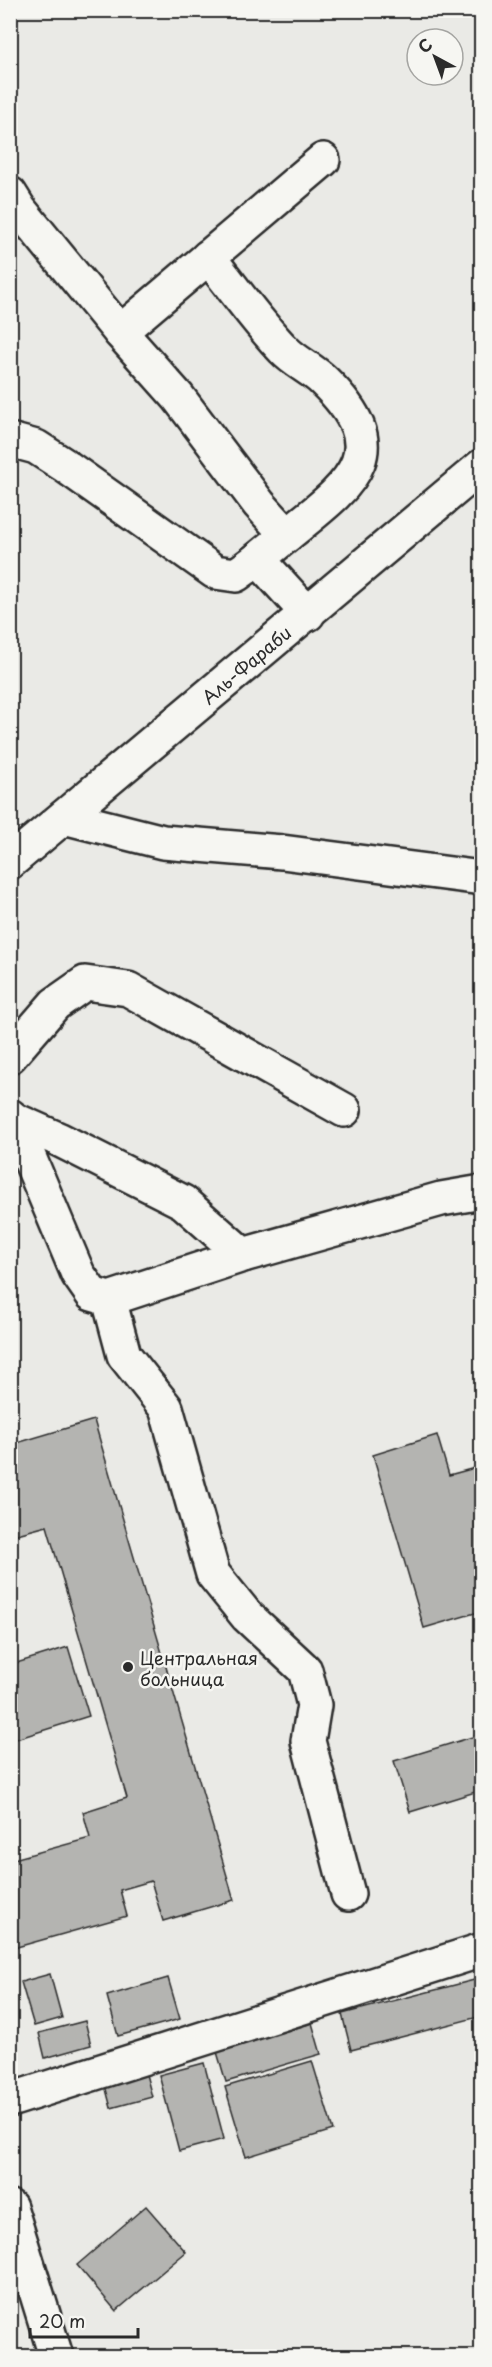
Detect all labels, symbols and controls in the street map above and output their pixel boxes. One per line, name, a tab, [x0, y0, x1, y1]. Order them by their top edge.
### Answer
north arrow	[405, 27, 465, 87]
text: С	[412, 32, 437, 58]
street label: Аль-Фараби	[195, 618, 297, 710]
place label: Центральная больница	[140, 1644, 258, 1692]
marker: Центральная больница	[121, 1660, 135, 1674]
scale bar	[30, 2301, 138, 2339]
text: 20 m	[39, 2307, 85, 2334]

